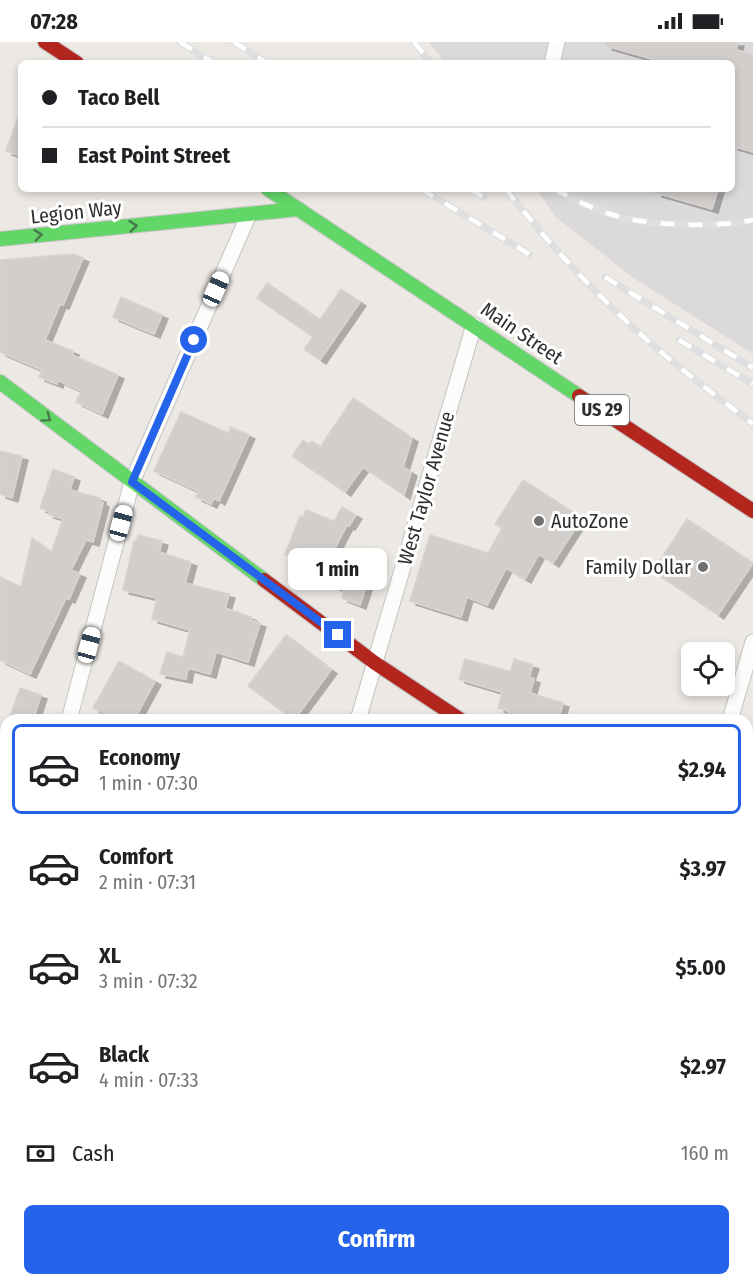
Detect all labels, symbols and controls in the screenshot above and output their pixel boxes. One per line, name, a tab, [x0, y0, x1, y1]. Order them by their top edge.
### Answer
text: 07:28	[30, 8, 78, 35]
text: Taco Bell	[78, 84, 160, 111]
text: East Point Street	[78, 142, 230, 169]
street label: Legion Way	[29, 195, 123, 229]
one-way arrow	[129, 220, 138, 233]
one-way arrow	[33, 230, 42, 242]
car	[200, 269, 232, 309]
street label: Main Street	[477, 297, 568, 369]
route start	[180, 326, 207, 353]
road number: US 29	[575, 395, 629, 425]
street label: West Taylor Avenue	[393, 408, 459, 568]
one-way arrow	[40, 410, 51, 421]
car	[108, 503, 134, 543]
place label: AutoZone	[551, 509, 629, 533]
marker: AutoZone	[532, 514, 546, 528]
callout: 1 min	[288, 548, 388, 590]
place label: Family Dollar	[585, 555, 691, 579]
text: 1 min	[316, 557, 359, 581]
marker: Family Dollar	[696, 560, 710, 574]
route end	[324, 621, 351, 648]
car	[76, 625, 102, 665]
map controls	[681, 642, 735, 696]
button: locate	[681, 642, 735, 696]
icon: car	[27, 742, 81, 796]
text: Economy	[99, 744, 180, 771]
text: $2.94	[678, 756, 726, 783]
text: 1 min · 07:30	[99, 771, 198, 795]
icon: car	[27, 841, 81, 895]
text: Comfort	[99, 843, 173, 870]
text: $3.97	[680, 855, 726, 882]
text: 2 min · 07:31	[99, 870, 196, 894]
icon: car	[27, 940, 81, 994]
text: XL	[99, 942, 121, 969]
text: $5.00	[675, 954, 726, 981]
text: 3 min · 07:32	[99, 969, 198, 993]
icon: car	[27, 1039, 81, 1093]
text: Black	[99, 1041, 149, 1068]
text: $2.97	[680, 1053, 726, 1080]
text: 4 min · 07:33	[99, 1068, 199, 1092]
icon: cash	[24, 1137, 57, 1170]
text: Cash	[72, 1140, 115, 1167]
text: 160 m	[681, 1141, 729, 1165]
button: Confirm	[24, 1205, 729, 1274]

